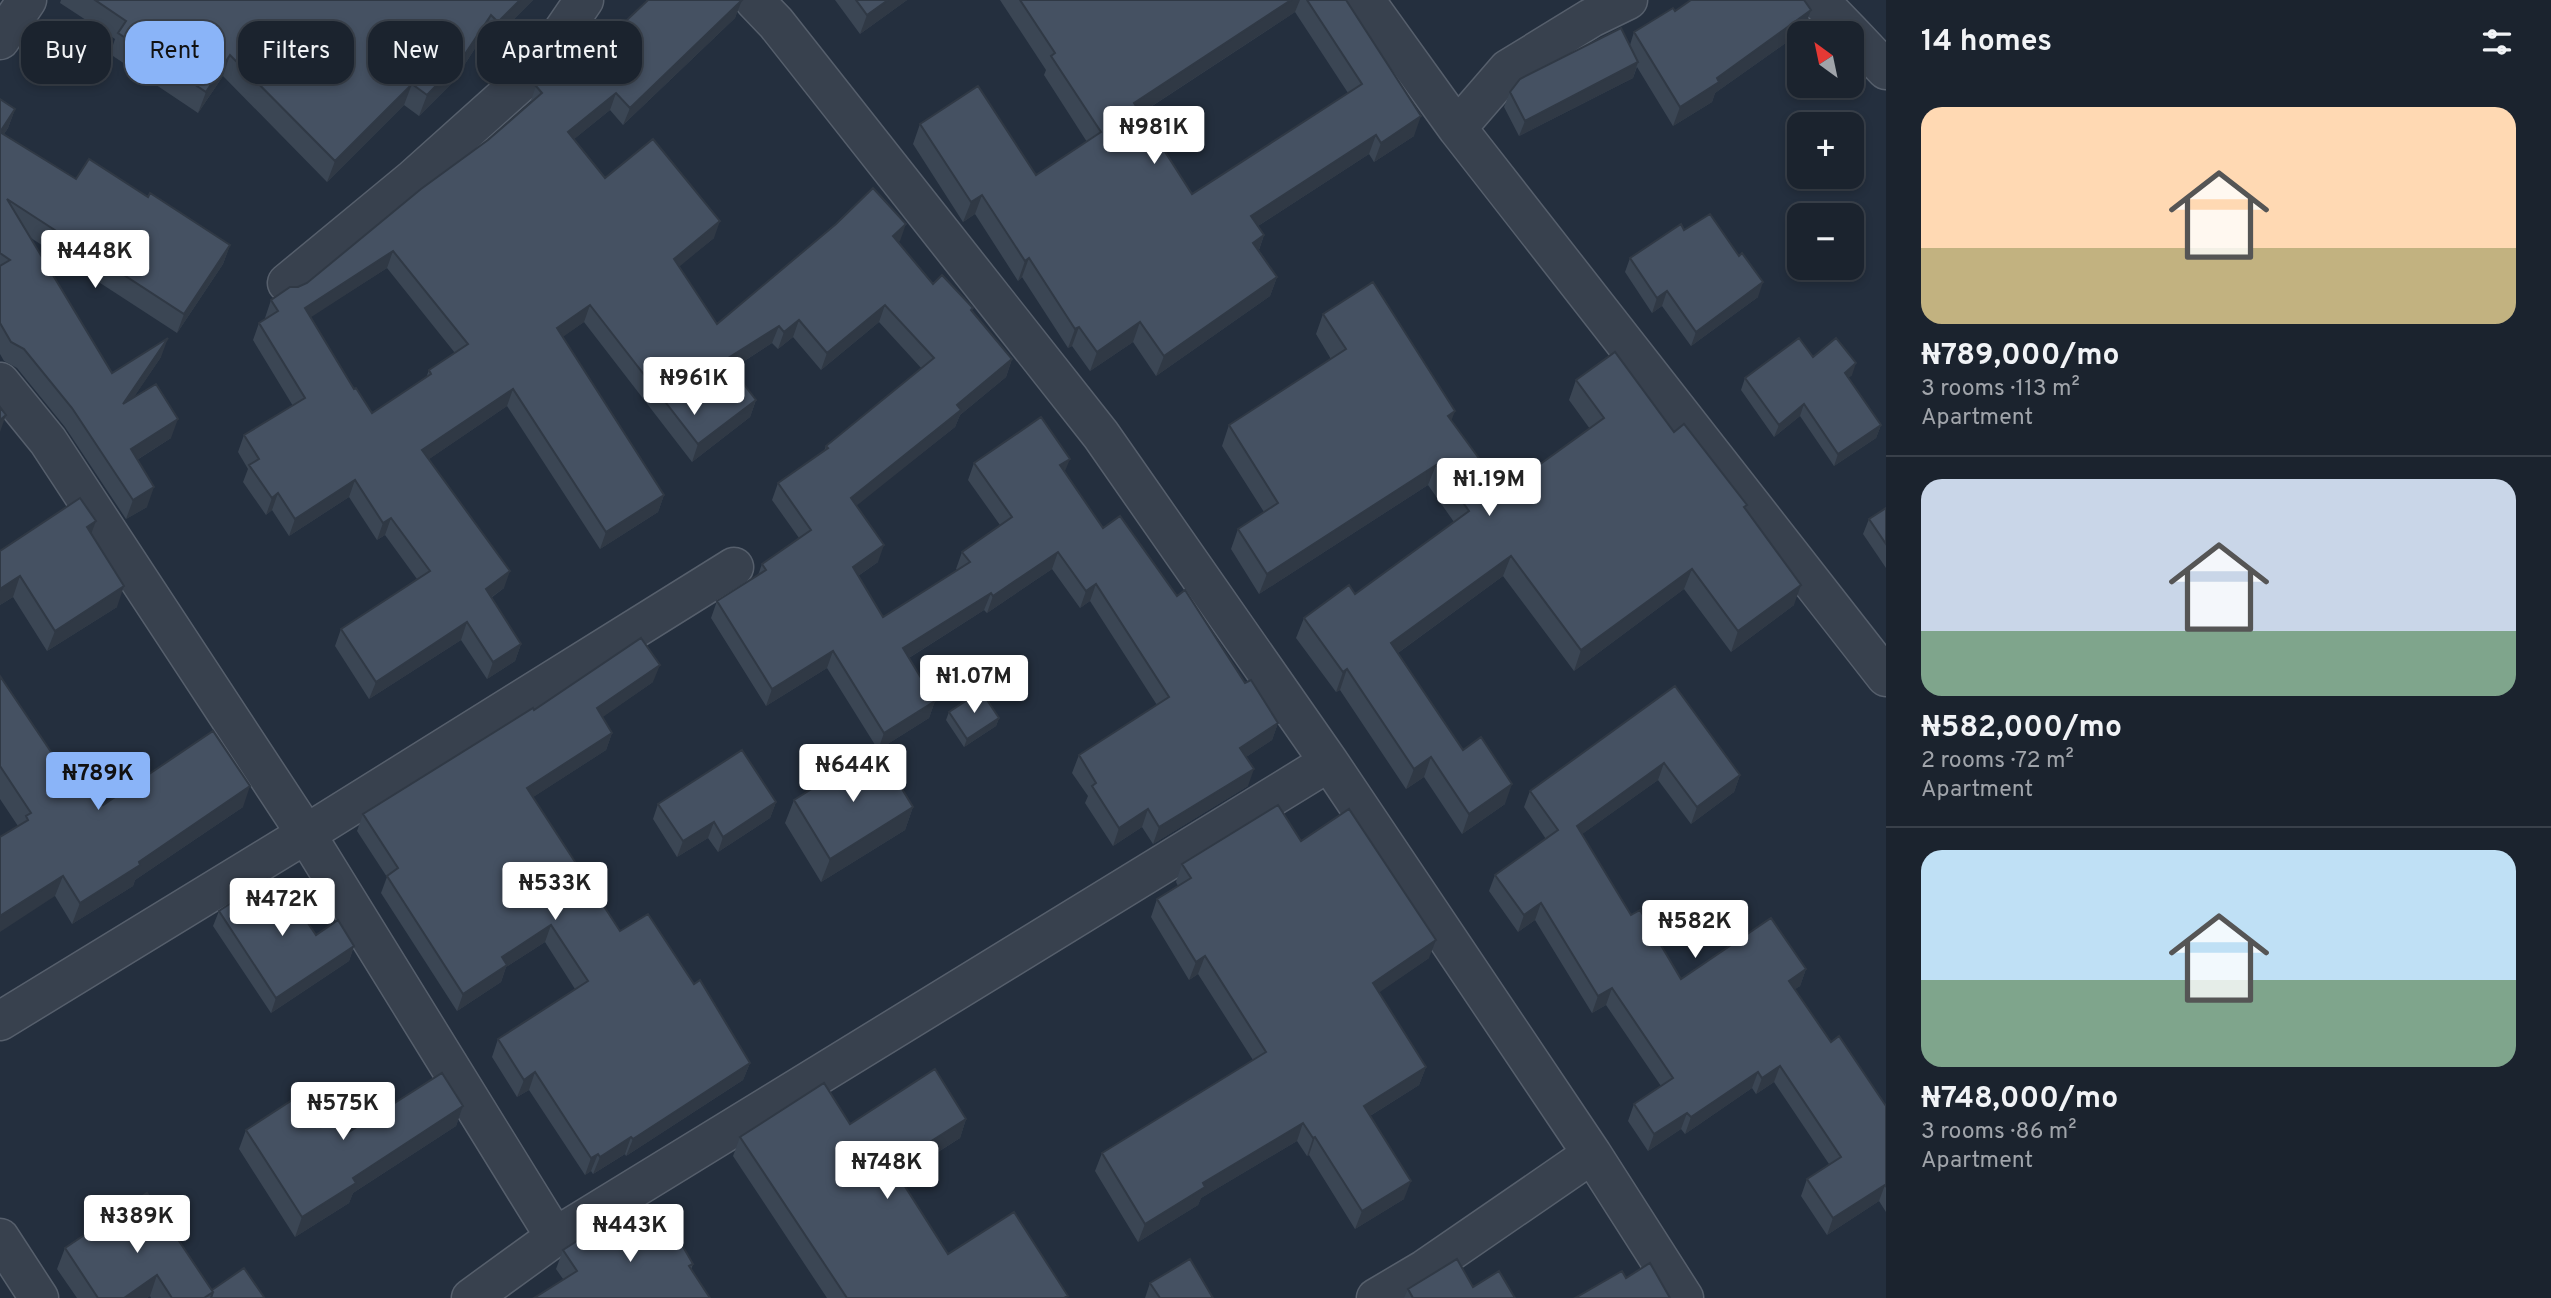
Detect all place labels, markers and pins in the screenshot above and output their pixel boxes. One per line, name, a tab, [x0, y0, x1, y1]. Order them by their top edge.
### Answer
pin: ₦981K	[1105, 106, 1203, 166]
pin: ₦448K	[46, 230, 144, 290]
pin: ₦961K	[645, 358, 743, 417]
pin: ₦1.19M	[1432, 458, 1546, 518]
pin: ₦1.07M	[917, 656, 1031, 715]
pin: ₦644K	[804, 744, 902, 804]
pin: ₦789K	[49, 752, 147, 812]
pin: ₦533K	[506, 862, 604, 922]
pin: ₦472K	[233, 878, 331, 938]
pin: ₦582K	[1646, 900, 1744, 960]
pin: ₦575K	[294, 1082, 392, 1142]
pin: ₦748K	[838, 1142, 936, 1201]
pin: ₦389K	[88, 1196, 186, 1255]
pin: ₦443K	[581, 1204, 679, 1264]

